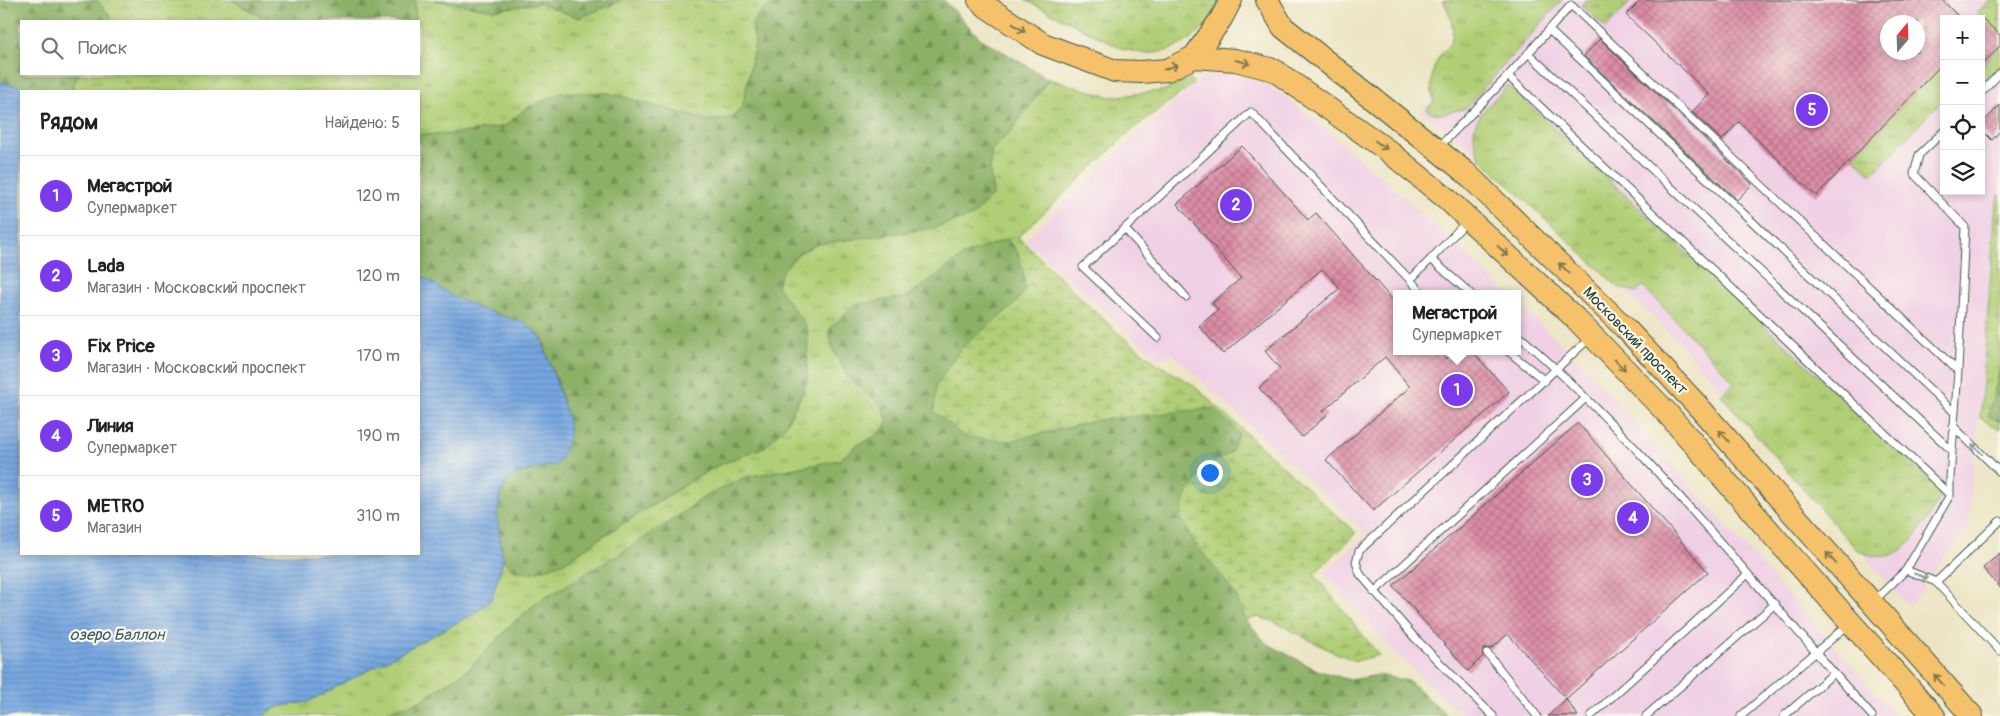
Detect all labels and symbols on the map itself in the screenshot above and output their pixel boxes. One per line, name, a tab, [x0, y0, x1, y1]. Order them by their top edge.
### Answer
north arrow	[1880, 15, 1925, 60]
one-way arrow	[1011, 23, 1025, 33]
one-way arrow	[1234, 57, 1250, 67]
one-way arrow	[1163, 62, 1178, 71]
pin: 5	[1796, 91, 1828, 129]
one-way arrow	[1373, 140, 1387, 150]
pin: 2	[1220, 186, 1252, 224]
one-way arrow	[1497, 245, 1510, 257]
one-way arrow	[1557, 262, 1570, 274]
street label: Московский проспект	[1579, 283, 1692, 399]
one-way arrow	[1614, 358, 1626, 371]
pin: 1	[1441, 371, 1473, 409]
one-way arrow	[1719, 429, 1730, 442]
one-way arrow	[1970, 443, 1983, 455]
your location	[1197, 460, 1223, 486]
pin: 3	[1571, 461, 1603, 499]
pin: 4	[1617, 499, 1649, 537]
one-way arrow	[1826, 552, 1837, 565]
one-way arrow	[1913, 571, 1928, 581]
water label: озеро Баллон	[70, 625, 166, 645]
one-way arrow	[1933, 673, 1945, 686]

